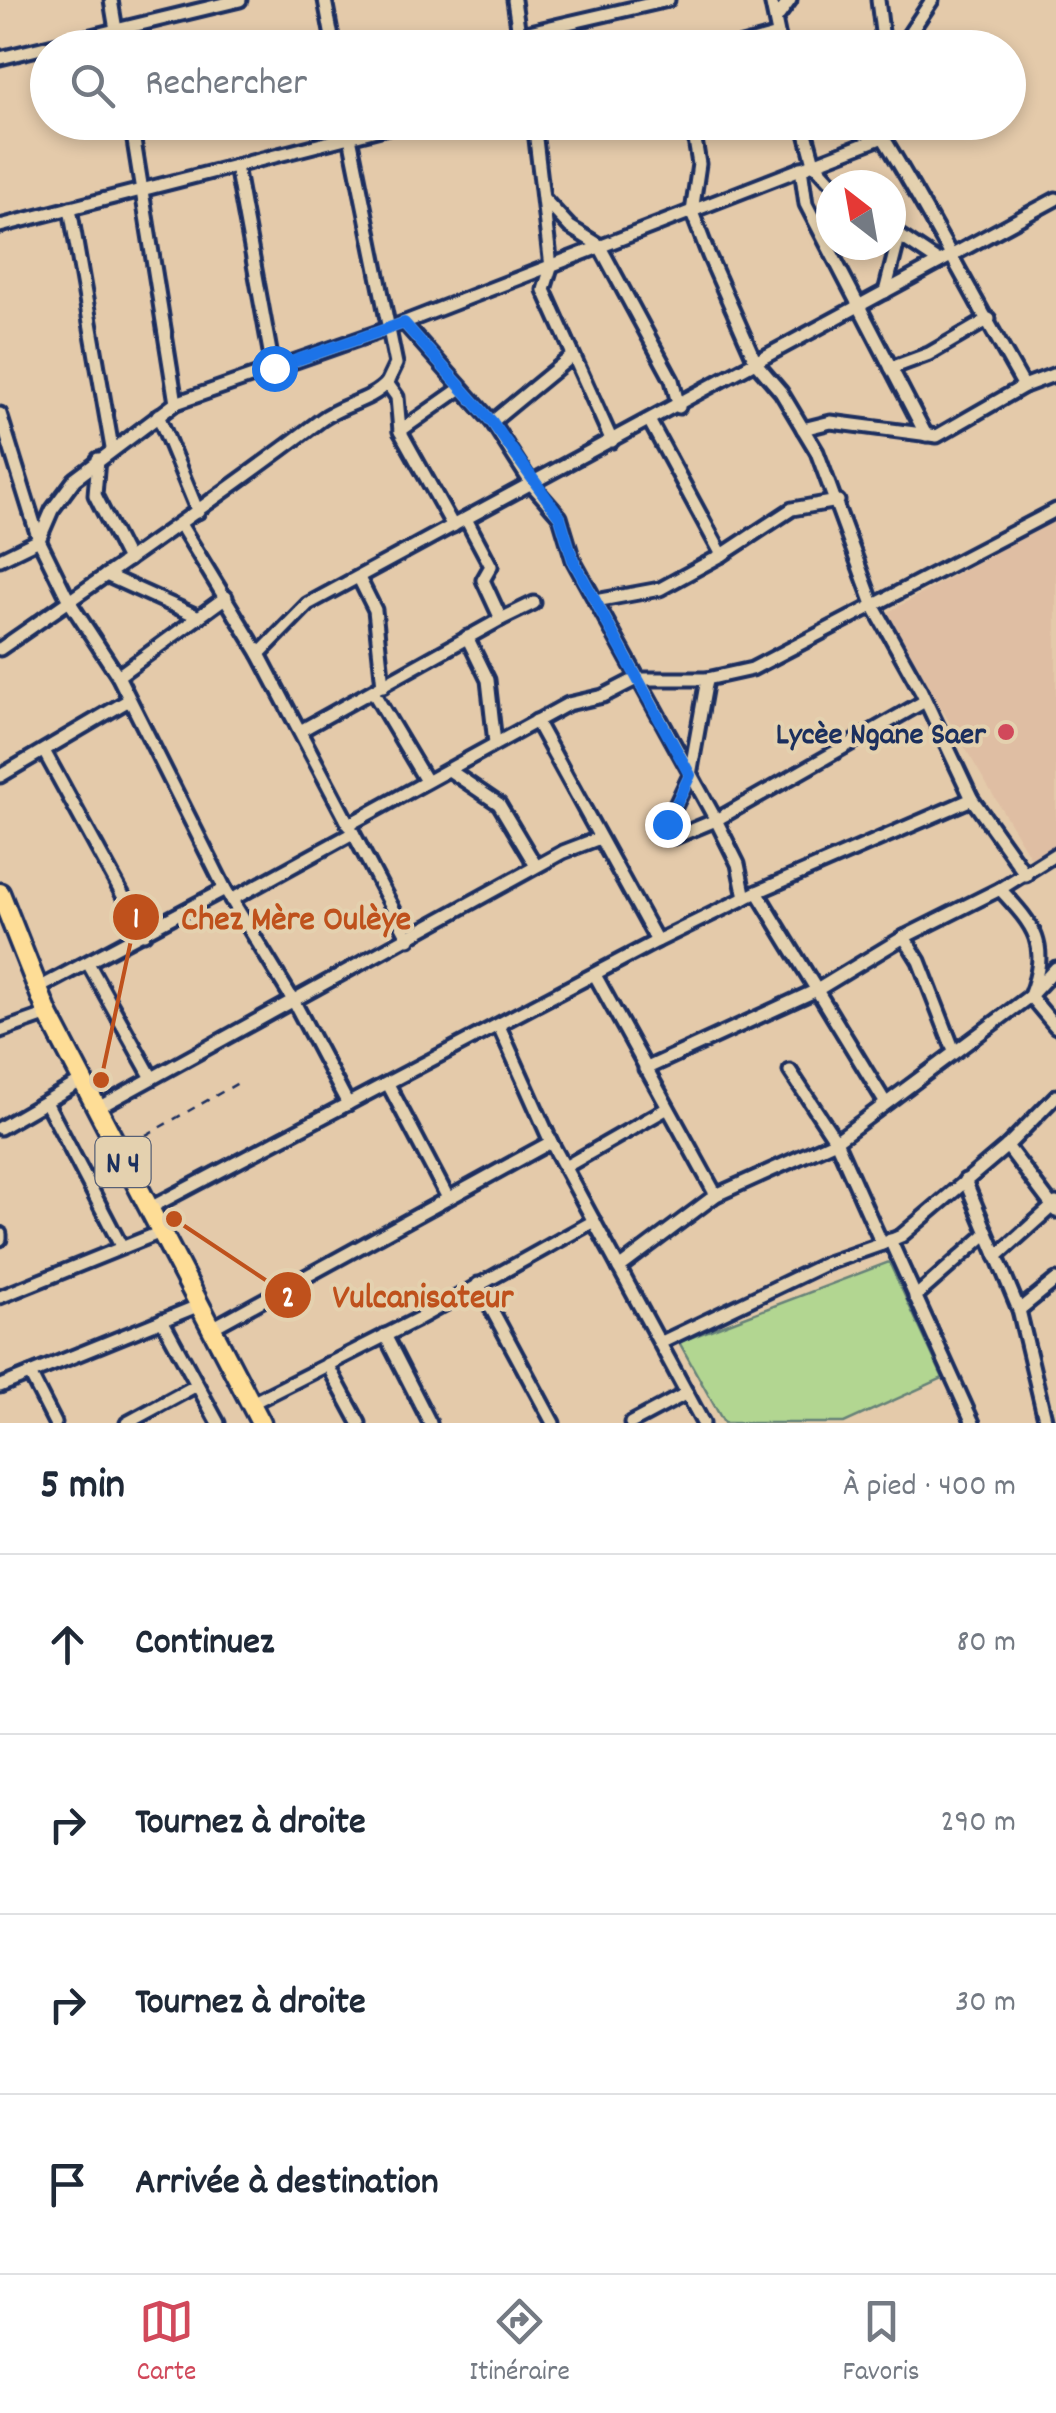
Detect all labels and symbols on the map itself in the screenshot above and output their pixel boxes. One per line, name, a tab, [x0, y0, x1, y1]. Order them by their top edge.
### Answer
north arrow	[816, 170, 906, 260]
route start	[252, 346, 298, 392]
place label: Lycèe Ngane Saer	[776, 714, 987, 760]
marker: Lycèe Ngane Saer	[995, 721, 1017, 743]
route end	[645, 802, 691, 848]
callout: Chez Mère Oulèye	[111, 884, 431, 949]
text: Chez Mère Oulèye	[181, 897, 411, 947]
text: 1	[133, 900, 139, 943]
road number: N 4	[96, 1137, 150, 1187]
callout: Vulcanisateur	[263, 1263, 533, 1328]
text: Vulcanisateur	[333, 1275, 514, 1325]
text: 2	[281, 1279, 295, 1322]

